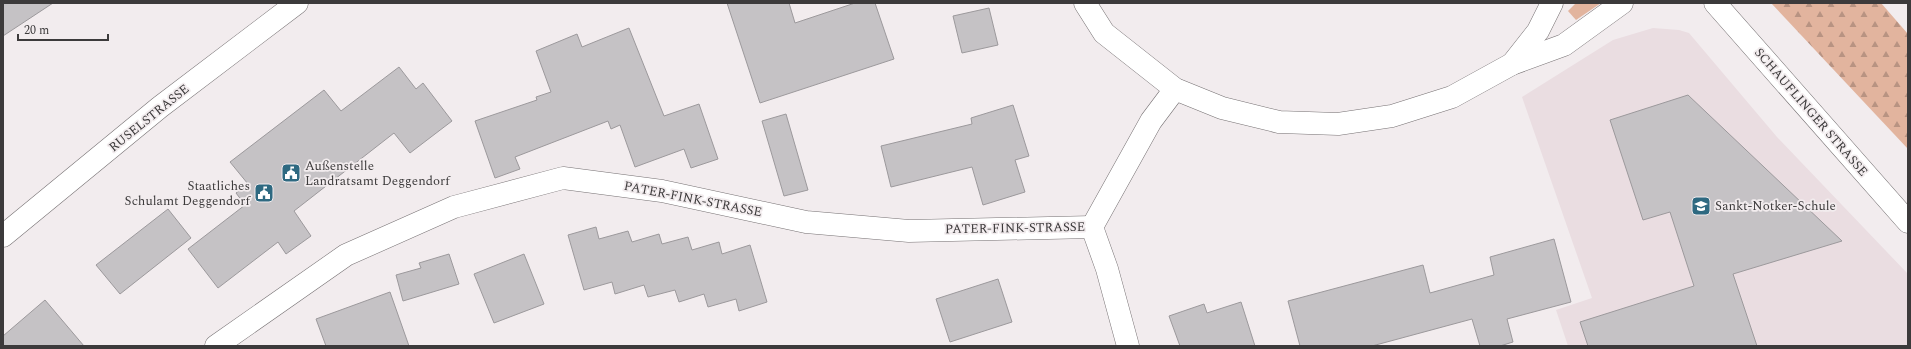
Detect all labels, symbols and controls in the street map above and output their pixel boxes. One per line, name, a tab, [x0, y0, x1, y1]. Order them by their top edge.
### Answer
scale bar	[18, 16, 108, 42]
text: 20 m	[24, 21, 49, 40]
street label: SCHAUFLINGER STRASSE	[1749, 43, 1873, 181]
street label: RUSELSTRASSE	[104, 79, 194, 157]
place label: Außenstelle Landratsamt Deggendorf	[305, 156, 451, 191]
public building icon: Außenstelle Landratsamt Deggendorf	[280, 162, 302, 184]
place label: Staatliches Schulamt Deggendorf	[124, 176, 252, 211]
street label: PATER-FINK-STRASSE	[622, 176, 764, 222]
public building icon: Staatliches Schulamt Deggendorf	[253, 182, 275, 204]
school or university icon: Sankt-Notker-Schule	[1690, 195, 1712, 217]
place label: Sankt-Notker-Schule	[1715, 196, 1836, 216]
street label: PATER-FINK-STRASSE	[945, 217, 1085, 239]

